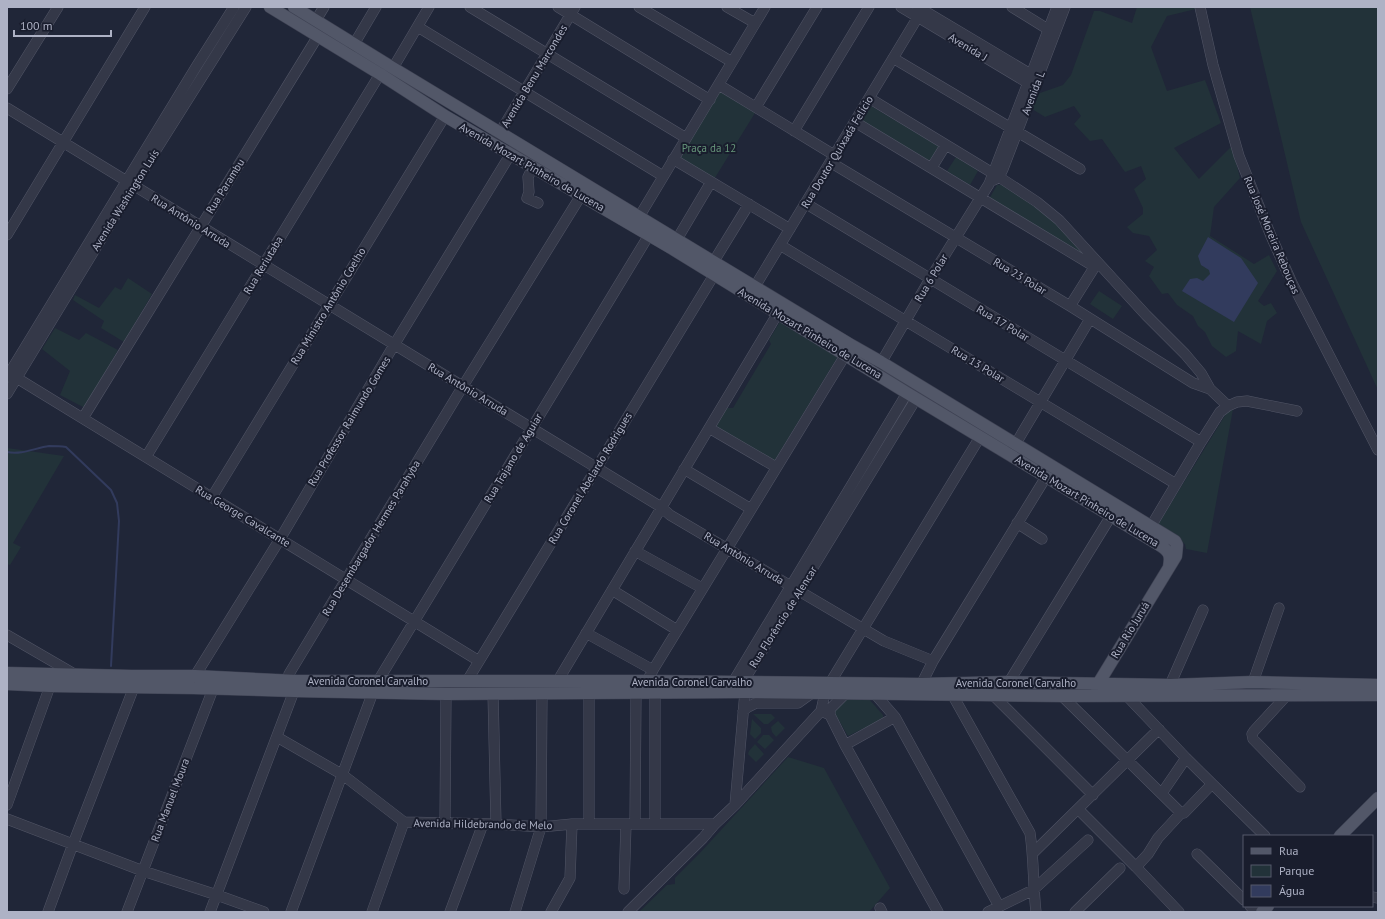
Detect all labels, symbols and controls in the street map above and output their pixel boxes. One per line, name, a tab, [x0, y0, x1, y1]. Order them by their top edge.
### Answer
scale bar	[14, 12, 111, 38]
text: 100 m	[20, 18, 53, 33]
street label: Avenida Benu Marcondes	[498, 22, 570, 130]
street label: Avenida J	[946, 30, 990, 64]
street label: Avenida L	[1018, 69, 1048, 117]
street label: Rua Doutor Quixadá Felício	[798, 93, 876, 211]
street label: Avenida Mozart Pinheiro de Lucena	[457, 120, 607, 214]
park label: Praça da 12	[682, 141, 736, 155]
street label: Avenida Washington Luís	[88, 146, 162, 253]
street label: Rua Parambu	[203, 156, 247, 216]
street label: Rua José Moreira Rebouças	[1241, 174, 1303, 296]
street label: Rua Antônio Arruda	[149, 191, 233, 251]
street label: Rua Reriutaba	[240, 233, 286, 297]
street label: Rua Ministro Antônio Coelho	[287, 245, 369, 367]
street label: Rua 6 Polar	[911, 251, 951, 305]
street label: Rua 23 Polar	[991, 255, 1049, 298]
street label: Avenida Mozart Pinheiro de Lucena	[735, 284, 885, 382]
street label: Rua 17 Polar	[974, 302, 1032, 344]
street label: Rua 13 Polar	[949, 343, 1007, 386]
street label: Rua Professor Raimundo Gomes	[305, 353, 394, 489]
street label: Rua Antônio Arruda	[425, 360, 511, 418]
street label: Rua Coronel Abelardo Rodrigues	[545, 409, 635, 546]
street label: Rua Trajano de Aguiar	[481, 410, 545, 505]
street label: Avenida Mozart Pinheiro de Lucena	[1012, 452, 1162, 550]
street label: Rua Desembargador Hermes Parahyba	[319, 457, 423, 619]
street label: Rua George Cavalcante	[193, 482, 293, 550]
street label: Rua Antônio Arruda	[701, 529, 787, 587]
street label: Rua Florêncio de Alencar	[746, 563, 820, 670]
street label: Rua Rio Juruá	[1108, 599, 1152, 661]
street label: Avenida Coronel Carvalho	[308, 674, 428, 688]
street label: Avenida Coronel Carvalho	[632, 675, 752, 689]
street label: Avenida Coronel Carvalho	[956, 676, 1076, 690]
street label: Rua Manuel Moura	[148, 756, 192, 844]
street label: Avenida Hildebrando de Melo	[413, 816, 553, 832]
legend	[1243, 835, 1373, 907]
text: Rua	[1279, 843, 1298, 858]
text: Parque	[1279, 863, 1314, 878]
text: Água	[1279, 883, 1305, 898]

